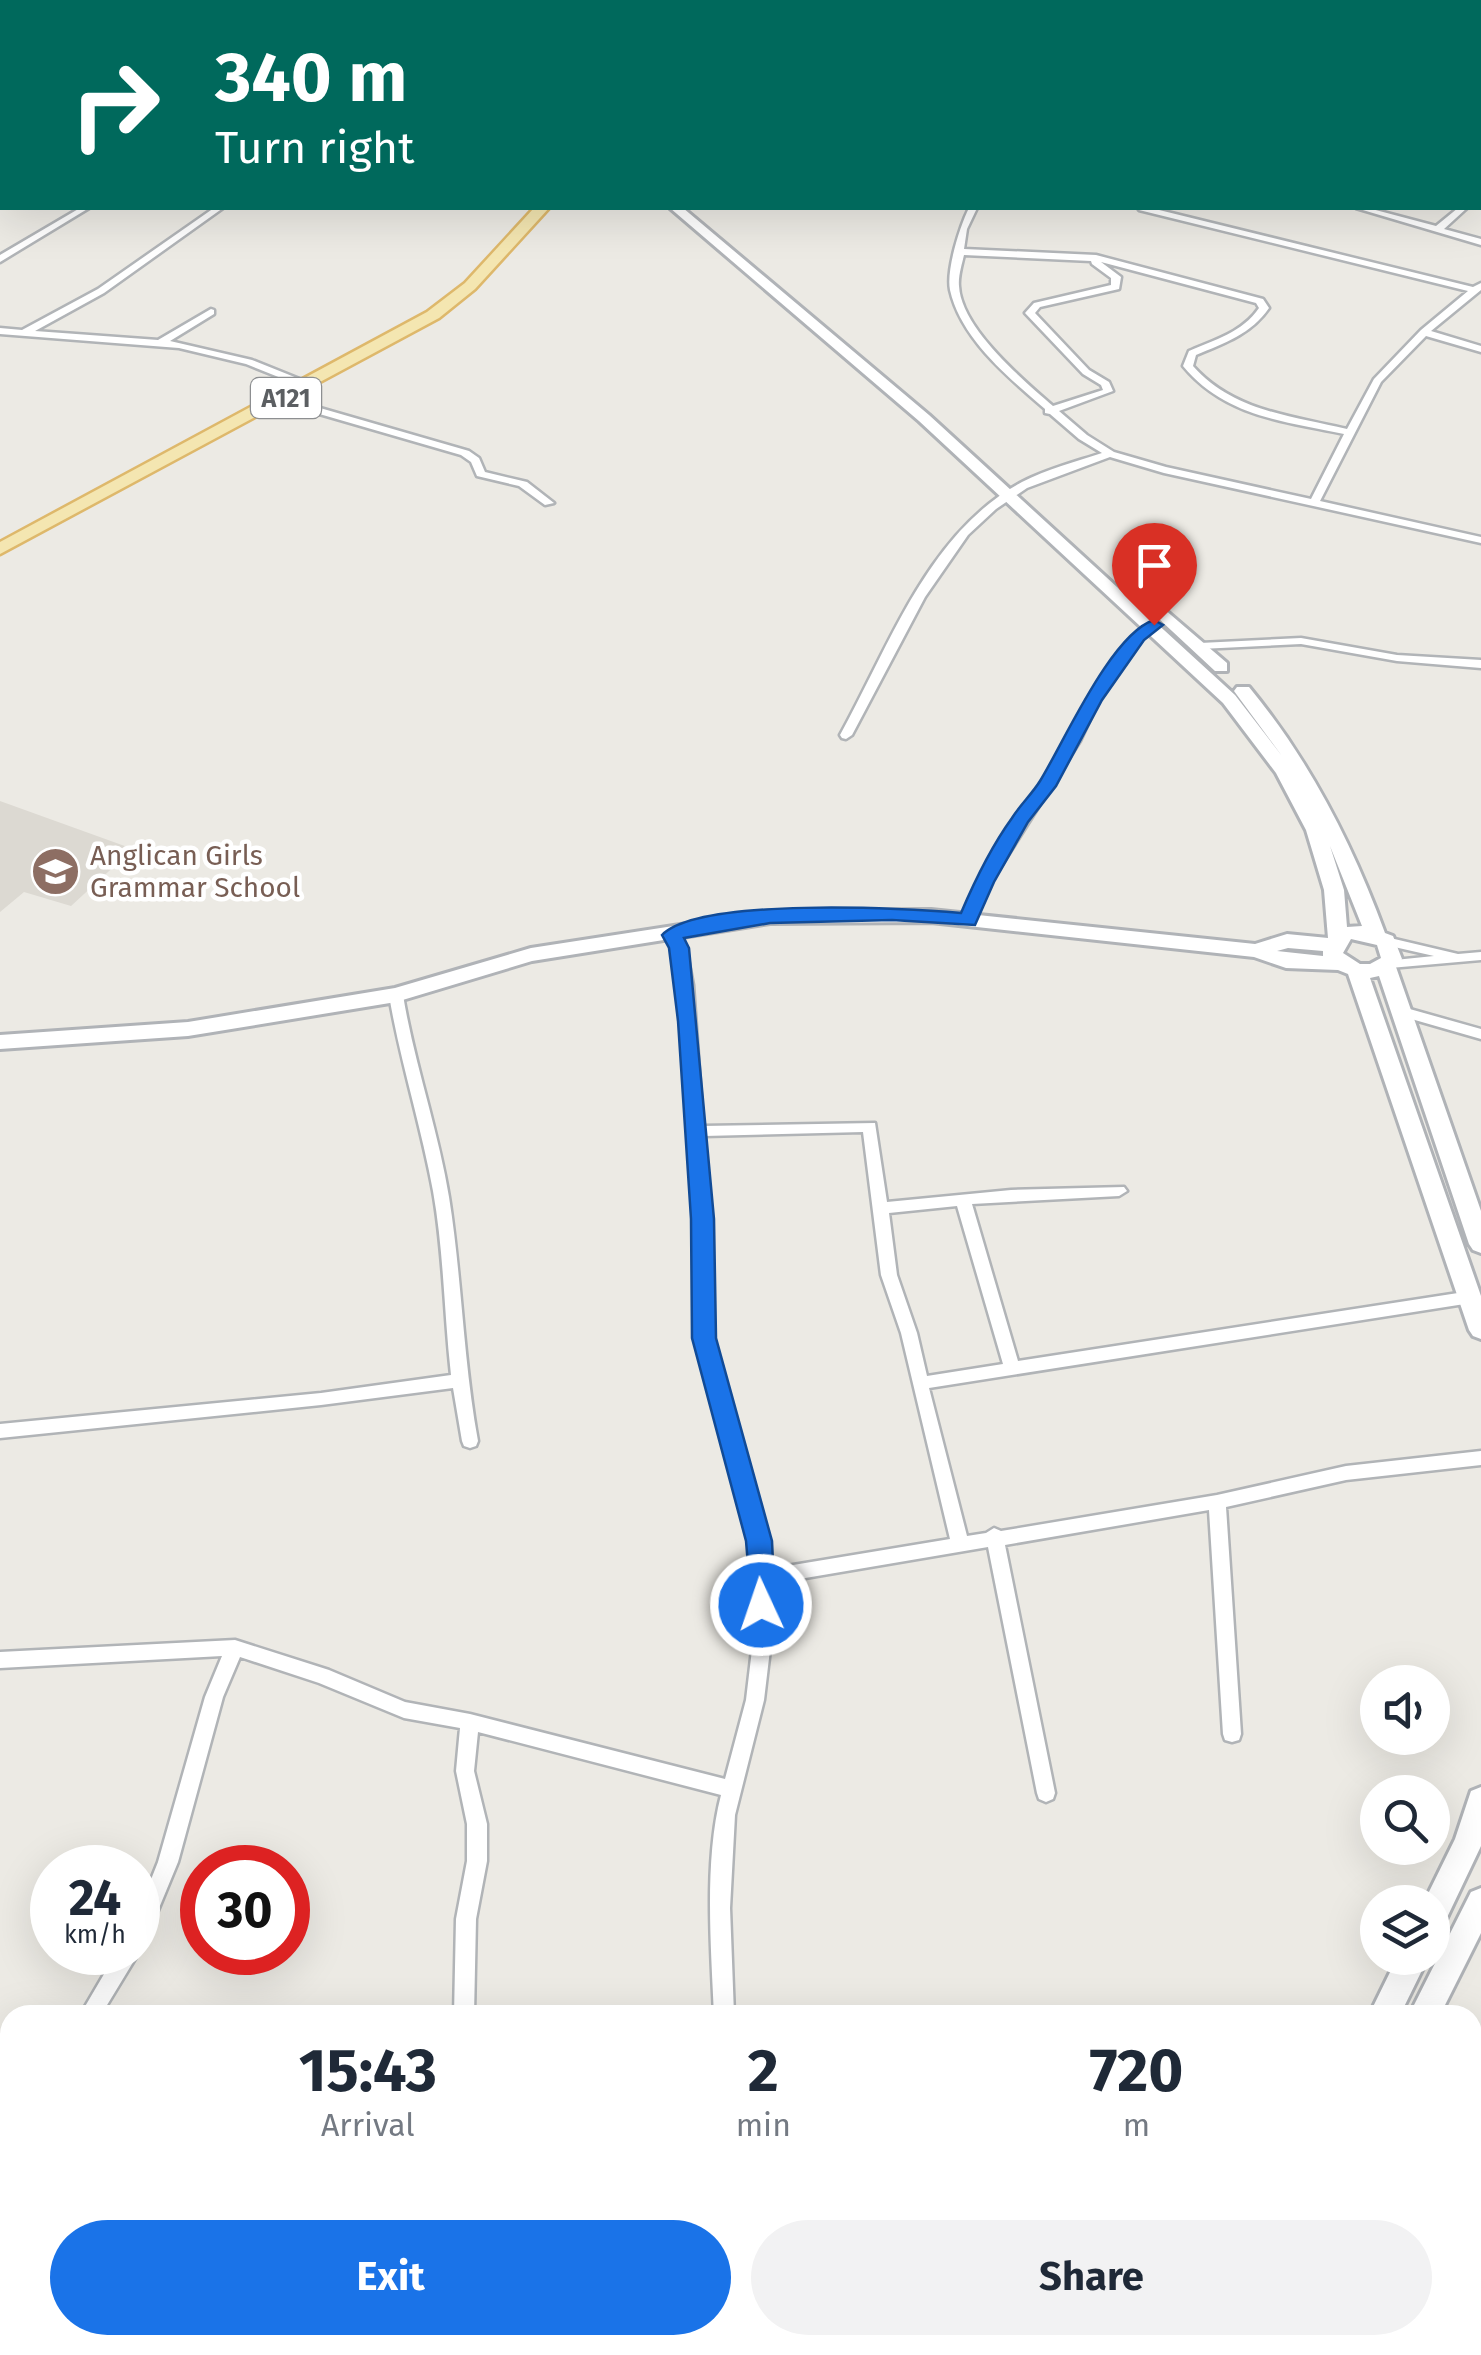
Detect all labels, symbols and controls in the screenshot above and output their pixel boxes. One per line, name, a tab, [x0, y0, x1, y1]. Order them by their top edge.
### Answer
text: 340 m	[215, 36, 408, 120]
icon: right	[50, 40, 180, 170]
text: Turn right	[215, 121, 414, 175]
road number: A121	[251, 378, 321, 418]
pin	[1112, 523, 1197, 626]
icon: arrive	[1127, 538, 1182, 593]
place label: Anglican Girls Grammar School	[90, 839, 300, 904]
school or university icon: Anglican Girls Grammar School	[29, 845, 81, 897]
position arrow	[709, 1553, 813, 1657]
map controls	[1360, 1665, 1450, 1975]
button: sound	[1360, 1665, 1450, 1755]
button: search	[1360, 1775, 1450, 1865]
speed limit sign: 30	[180, 1845, 310, 1975]
text: 24	[69, 1868, 121, 1928]
button: layers	[1360, 1885, 1450, 1975]
text: km/h	[64, 1920, 126, 1950]
text: 15:43	[299, 2035, 437, 2107]
text: 2	[748, 2035, 779, 2107]
text: 720	[1090, 2035, 1183, 2107]
text: Arrival	[321, 2106, 415, 2144]
text: min	[736, 2106, 791, 2144]
text: m	[1123, 2106, 1150, 2144]
button: Exit	[50, 2220, 731, 2335]
button: Share	[751, 2220, 1432, 2335]

